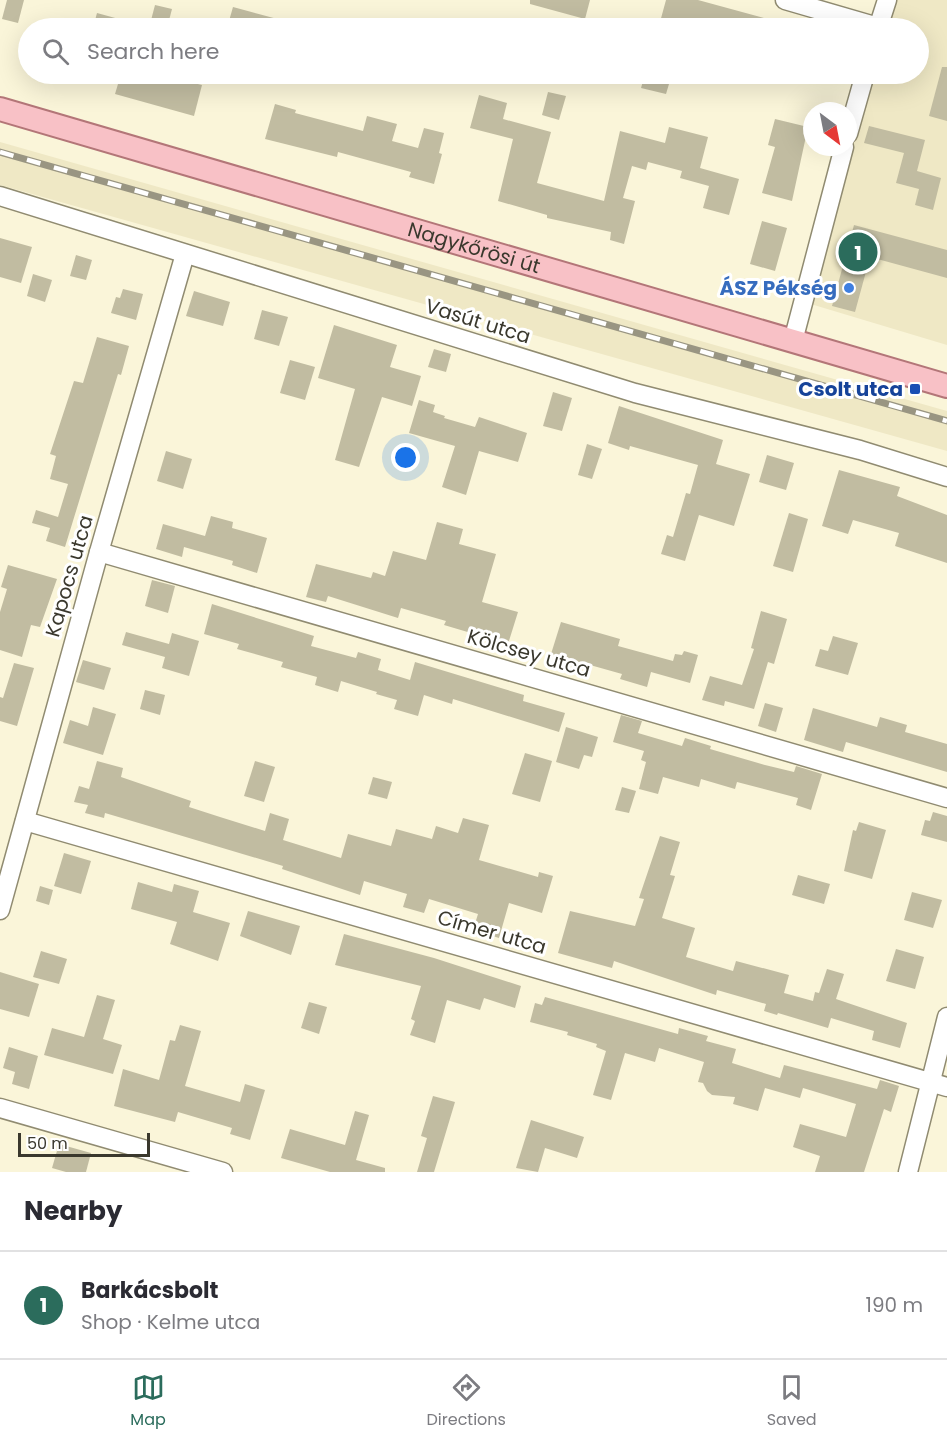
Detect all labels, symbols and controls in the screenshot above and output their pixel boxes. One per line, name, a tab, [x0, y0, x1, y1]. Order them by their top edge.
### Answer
search box	[18, 18, 929, 84]
icon: search	[39, 35, 72, 68]
text: Search here	[87, 36, 220, 67]
north arrow	[803, 102, 857, 156]
street label: Nagykőrösi út	[405, 215, 544, 280]
pin: 1	[838, 230, 878, 274]
place label: ÁSZ Pékség	[720, 274, 837, 302]
marker: ÁSZ Pékség	[842, 281, 856, 295]
street label: Vasút utca	[422, 292, 534, 350]
place label: Csolt utca	[798, 375, 903, 403]
marker: Csolt utca	[908, 382, 922, 396]
your location	[391, 443, 420, 472]
street label: Kapocs utca	[38, 512, 100, 640]
street label: Kölcsey utca	[464, 622, 594, 684]
street label: Címer utca	[434, 903, 550, 961]
scale bar	[18, 1130, 150, 1158]
text: 50 m	[27, 1132, 68, 1155]
text: Nearby	[24, 1193, 122, 1229]
text: Barkácsbolt	[81, 1275, 218, 1306]
text: 1	[40, 1291, 47, 1319]
text: 190 m	[866, 1291, 923, 1319]
text: Shop · Kelme utca	[81, 1308, 260, 1336]
tab: Map	[130, 1371, 166, 1432]
tab: Directions	[427, 1371, 506, 1432]
tab: Saved	[767, 1371, 817, 1432]

